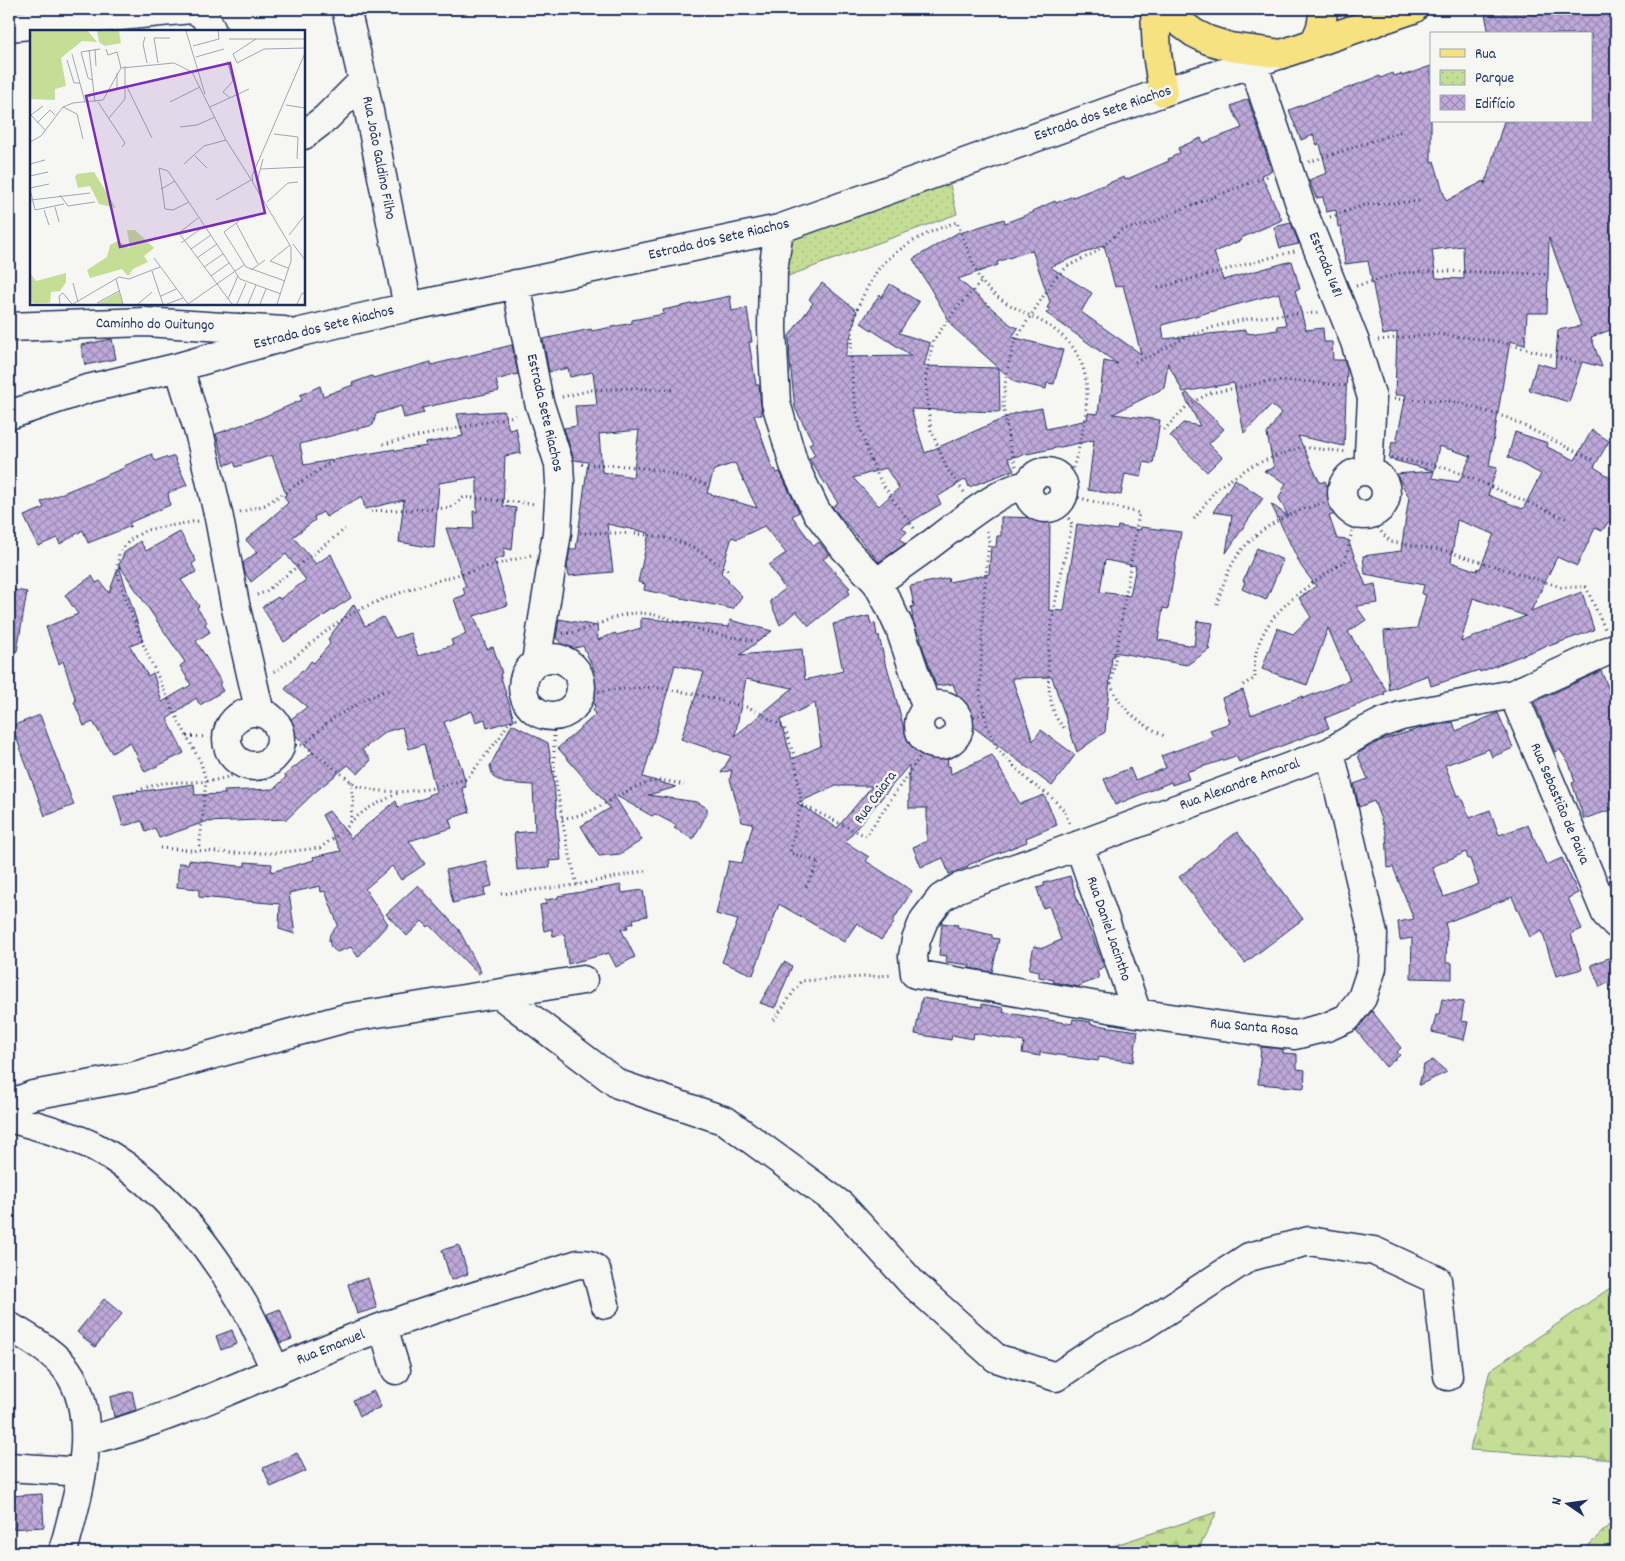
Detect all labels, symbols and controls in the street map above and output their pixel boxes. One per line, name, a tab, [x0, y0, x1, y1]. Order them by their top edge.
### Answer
inset map	[30, 30, 305, 305]
legend	[1430, 32, 1592, 122]
text: Rua	[1475, 44, 1497, 66]
text: Parque	[1475, 68, 1515, 90]
street label: Estrada dos Sete Riachos	[1031, 80, 1175, 148]
street label: Rua João Galdino Filho	[355, 94, 401, 222]
text: Edifício	[1475, 94, 1515, 116]
street label: Estrada dos Sete Riachos	[646, 213, 792, 267]
street label: Estrada 1681	[1302, 229, 1348, 301]
street label: Estrada dos Sete Riachos	[251, 300, 397, 356]
street label: Caminho do Ouitungo	[96, 313, 215, 337]
street label: Estrada Sete Riachos	[520, 352, 568, 474]
street label: Rua Sebastião de Paiva	[1523, 740, 1595, 869]
street label: Rua Alexandre Amaral	[1177, 753, 1304, 817]
street label: Rua Caiara	[849, 766, 903, 829]
street label: Rua Daniel Jacintho	[1080, 874, 1136, 985]
street label: Rua Santa Rosa	[1209, 1013, 1300, 1043]
street label: Rua Emanuel	[294, 1324, 369, 1372]
north arrow	[1542, 1478, 1592, 1528]
text: N	[1547, 1496, 1568, 1507]

